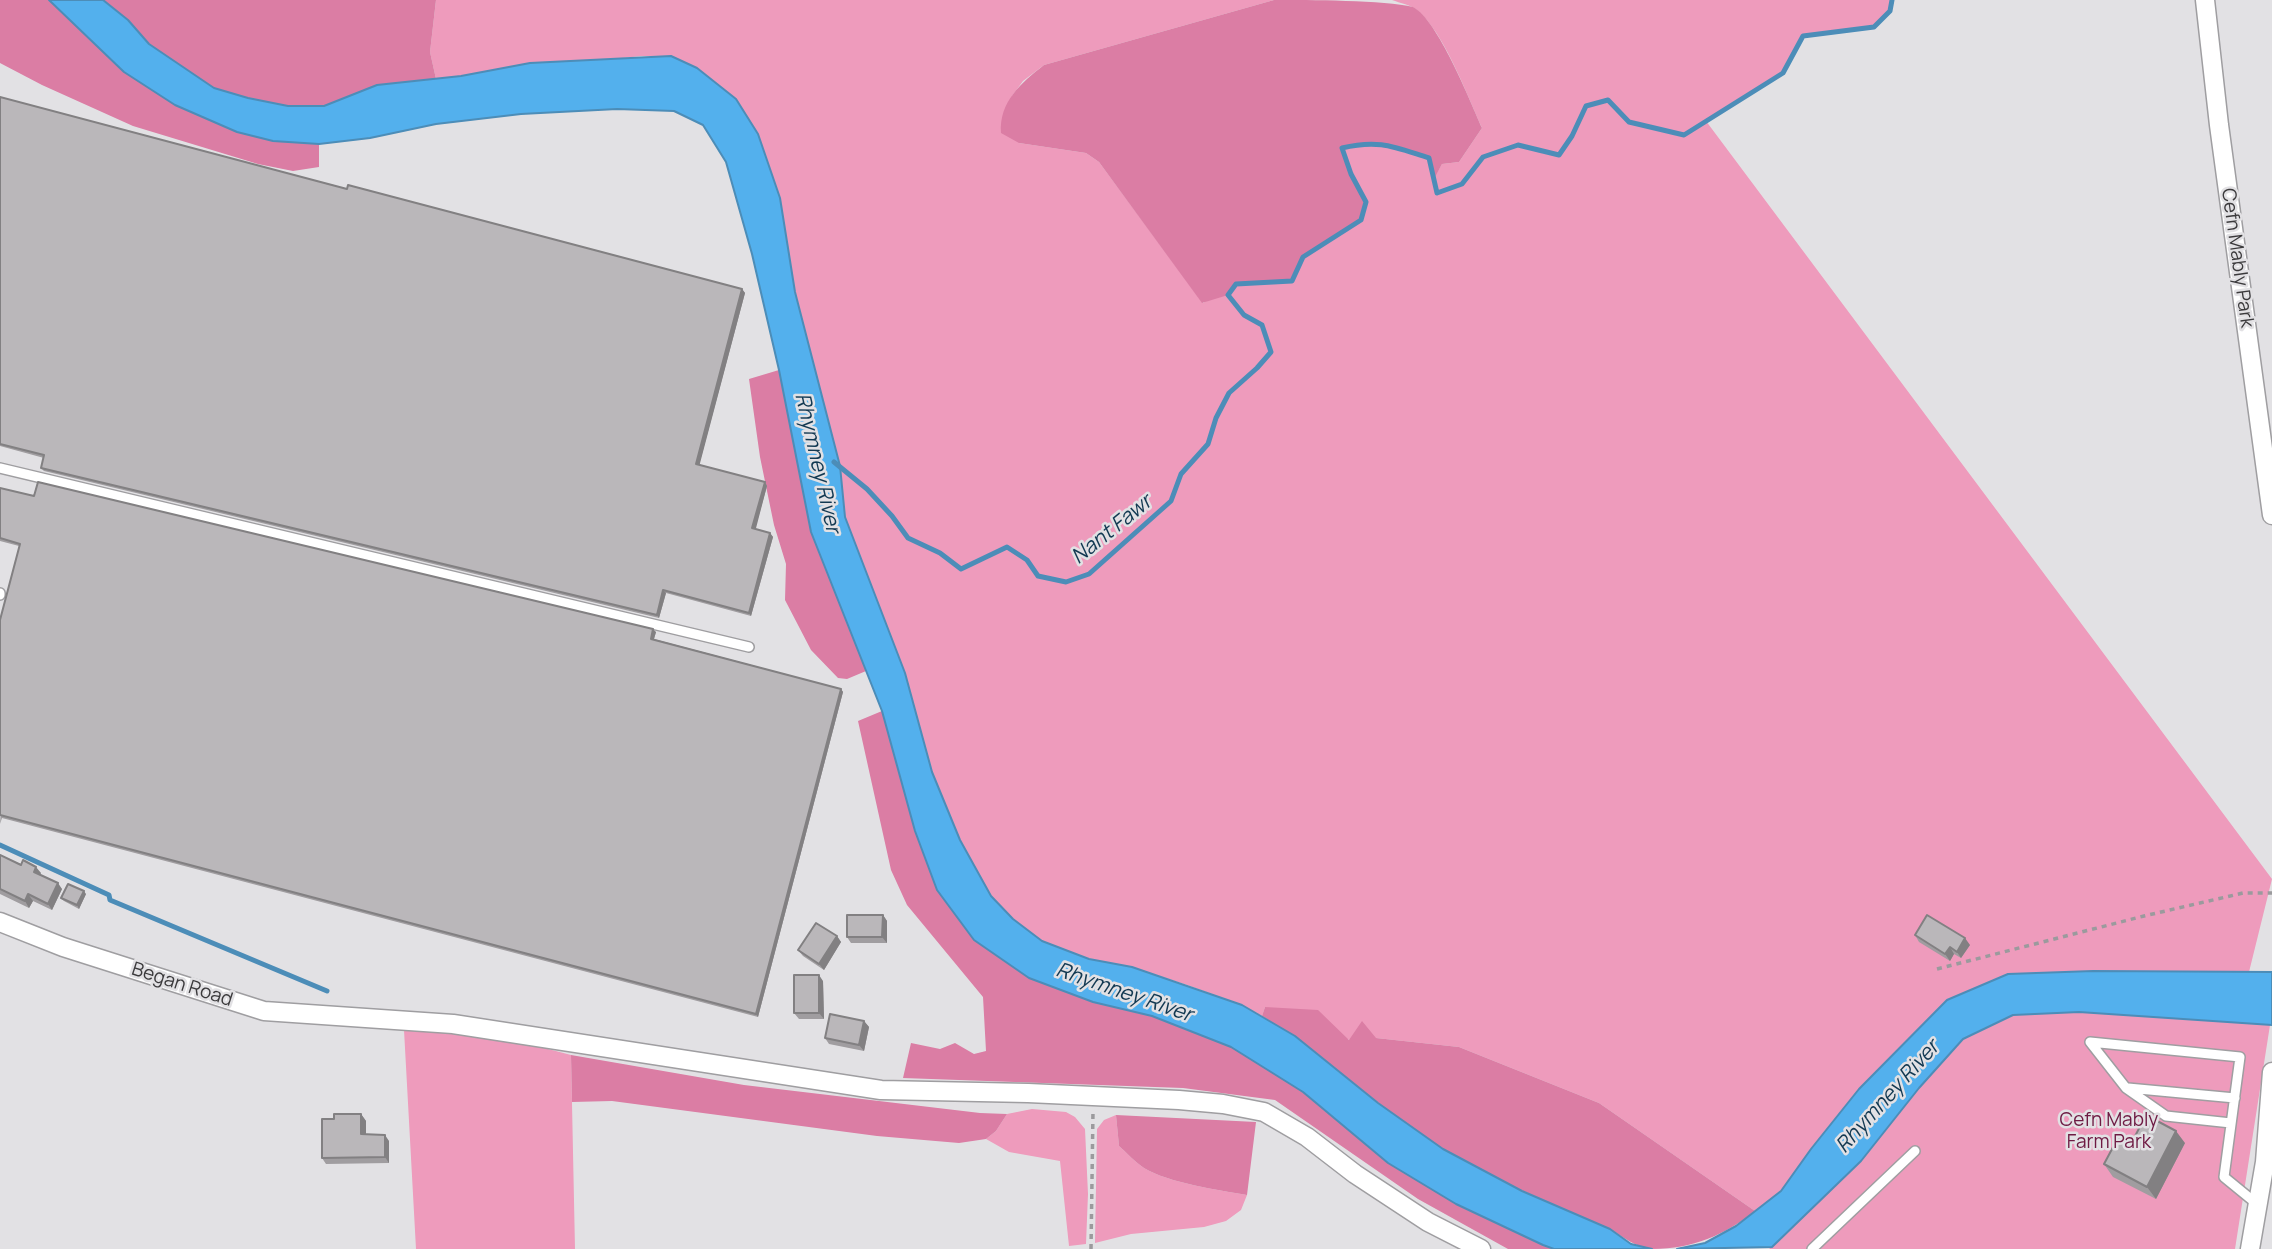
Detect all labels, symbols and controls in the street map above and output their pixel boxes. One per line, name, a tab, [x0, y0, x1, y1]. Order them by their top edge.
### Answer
street label: Cefn Mably Park	[2216, 187, 2258, 329]
water label: Rhymney River	[789, 391, 845, 535]
water label: Nant Fawr	[1067, 490, 1157, 570]
street label: Began Road	[129, 958, 235, 1012]
water label: Rhymney River	[1052, 958, 1196, 1028]
water label: Rhymney River	[1831, 1036, 1945, 1158]
park label: Cefn Mably Farm Park	[2060, 1110, 2158, 1154]

